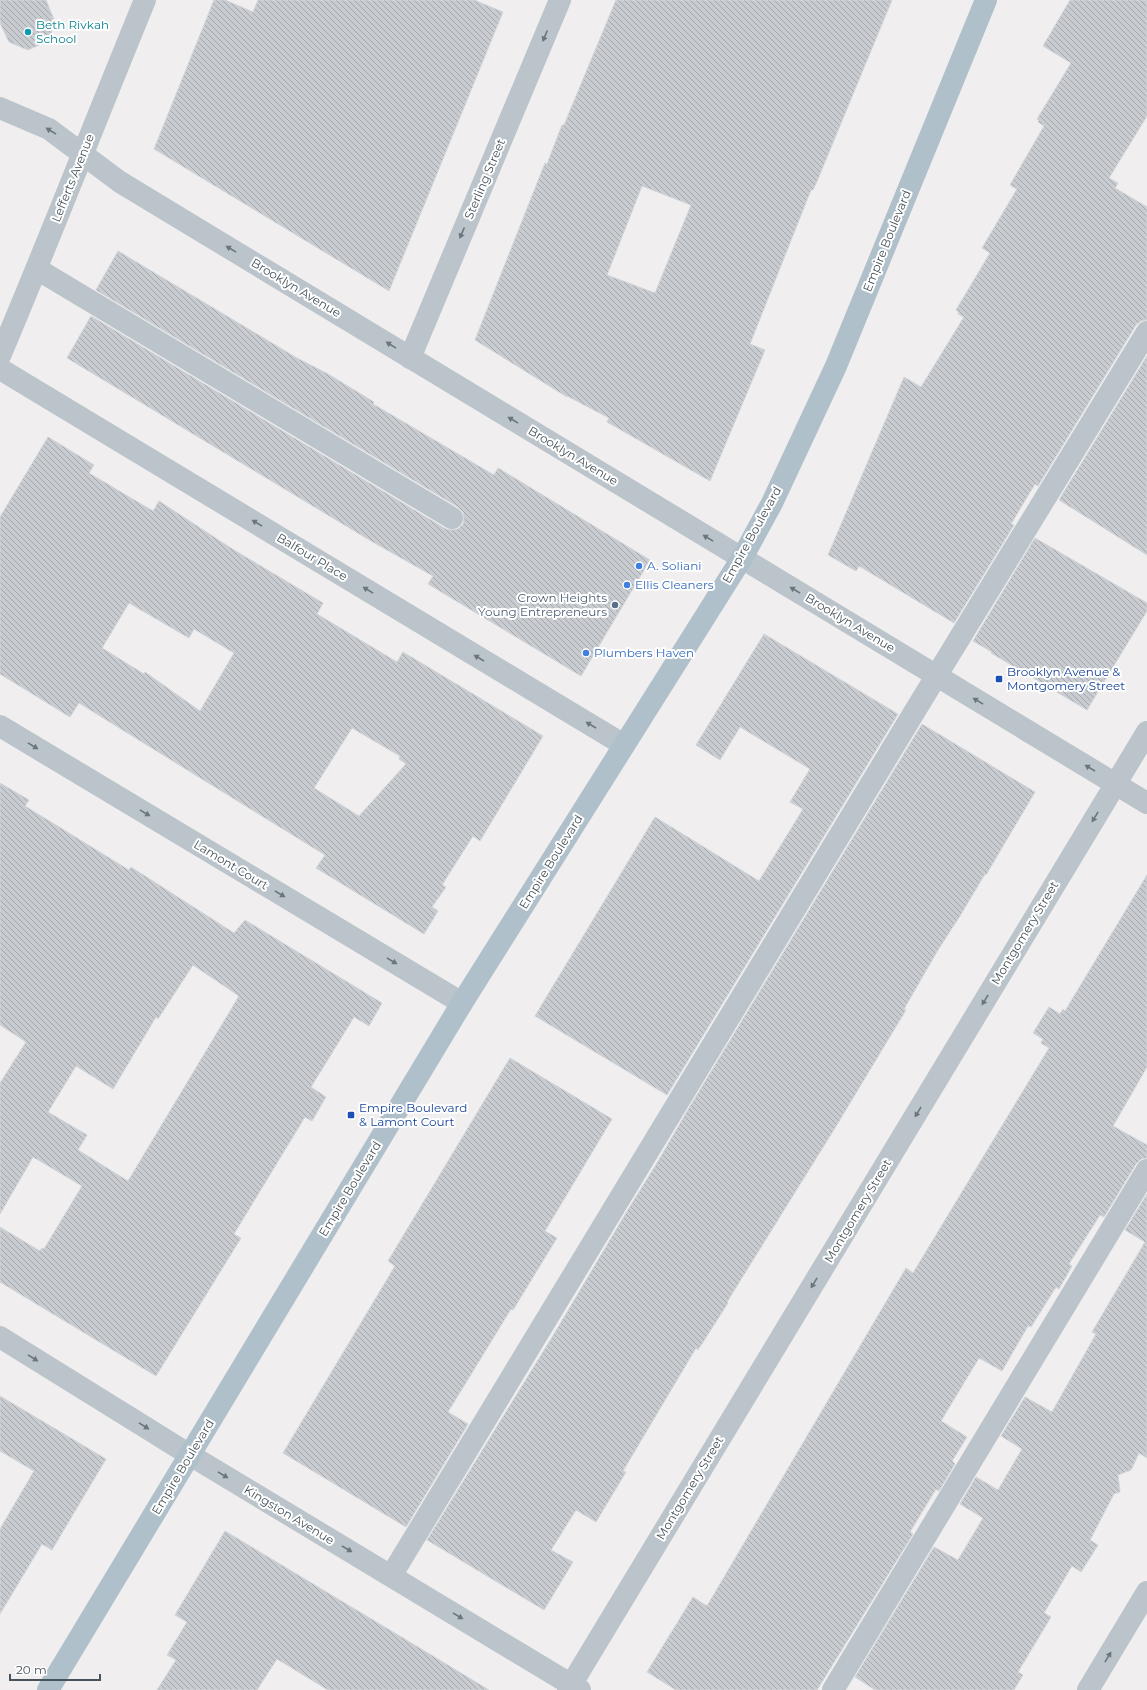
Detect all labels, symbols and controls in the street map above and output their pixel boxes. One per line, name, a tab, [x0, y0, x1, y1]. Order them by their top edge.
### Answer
place label: Beth Rivkah School	[36, 17, 109, 46]
marker: Beth Rivkah School	[23, 27, 33, 37]
one-way arrow	[541, 30, 548, 42]
one-way arrow	[45, 127, 57, 134]
street label: Lefferts Avenue	[48, 132, 97, 224]
street label: Sterling Street	[461, 136, 508, 221]
street label: Empire Boulevard	[859, 188, 914, 294]
one-way arrow	[459, 228, 465, 240]
one-way arrow	[225, 245, 237, 252]
street label: Brooklyn Avenue	[249, 255, 344, 320]
one-way arrow	[386, 341, 396, 349]
one-way arrow	[507, 417, 519, 424]
street label: Brooklyn Avenue	[526, 423, 621, 488]
street label: Empire Boulevard	[719, 484, 784, 586]
one-way arrow	[251, 520, 263, 527]
street label: Balfour Place	[274, 530, 350, 584]
one-way arrow	[702, 535, 714, 542]
place label: A. Soliani	[647, 558, 701, 573]
marker: A. Soliani	[634, 561, 644, 571]
place label: Ellis Cleaners	[635, 577, 714, 592]
marker: Ellis Cleaners	[622, 580, 632, 590]
one-way arrow	[362, 587, 374, 594]
one-way arrow	[789, 587, 801, 594]
place label: Crown Heights Young Entrepreneurs	[478, 590, 607, 619]
street label: Brooklyn Avenue	[803, 590, 898, 655]
marker: Crown Heights Young Entrepreneurs	[610, 600, 620, 610]
place label: Plumbers Haven	[594, 645, 694, 660]
marker: Plumbers Haven	[581, 648, 591, 658]
one-way arrow	[473, 654, 485, 661]
place label: Brooklyn Avenue & Montgomery Street	[1007, 664, 1125, 693]
marker: Brooklyn Avenue & Montgomery Street	[994, 674, 1004, 684]
one-way arrow	[973, 697, 984, 704]
one-way arrow	[585, 721, 597, 728]
one-way arrow	[28, 742, 38, 750]
one-way arrow	[1085, 764, 1095, 772]
one-way arrow	[140, 809, 150, 817]
one-way arrow	[1092, 811, 1099, 823]
street label: Empire Boulevard	[516, 812, 586, 912]
street label: Lamont Court	[191, 836, 271, 893]
street label: Montgomery Street	[988, 878, 1061, 987]
one-way arrow	[274, 891, 286, 898]
one-way arrow	[386, 958, 398, 965]
one-way arrow	[981, 994, 988, 1006]
place label: Empire Boulevard & Lamont Court	[359, 1100, 467, 1129]
one-way arrow	[914, 1106, 921, 1118]
marker: Empire Boulevard & Lamont Court	[346, 1110, 356, 1120]
street label: Empire Boulevard	[315, 1138, 384, 1239]
street label: Montgomery Street	[821, 1156, 894, 1265]
one-way arrow	[811, 1277, 818, 1289]
one-way arrow	[28, 1354, 38, 1362]
street label: Empire Boulevard	[148, 1416, 217, 1517]
one-way arrow	[138, 1423, 150, 1430]
street label: Montgomery Street	[653, 1433, 726, 1542]
one-way arrow	[218, 1471, 228, 1479]
street label: Kingston Avenue	[241, 1482, 337, 1547]
one-way arrow	[341, 1546, 353, 1553]
one-way arrow	[452, 1613, 464, 1620]
one-way arrow	[1105, 1651, 1112, 1663]
scale bar	[10, 1656, 100, 1682]
text: 20 m	[16, 1662, 47, 1677]

